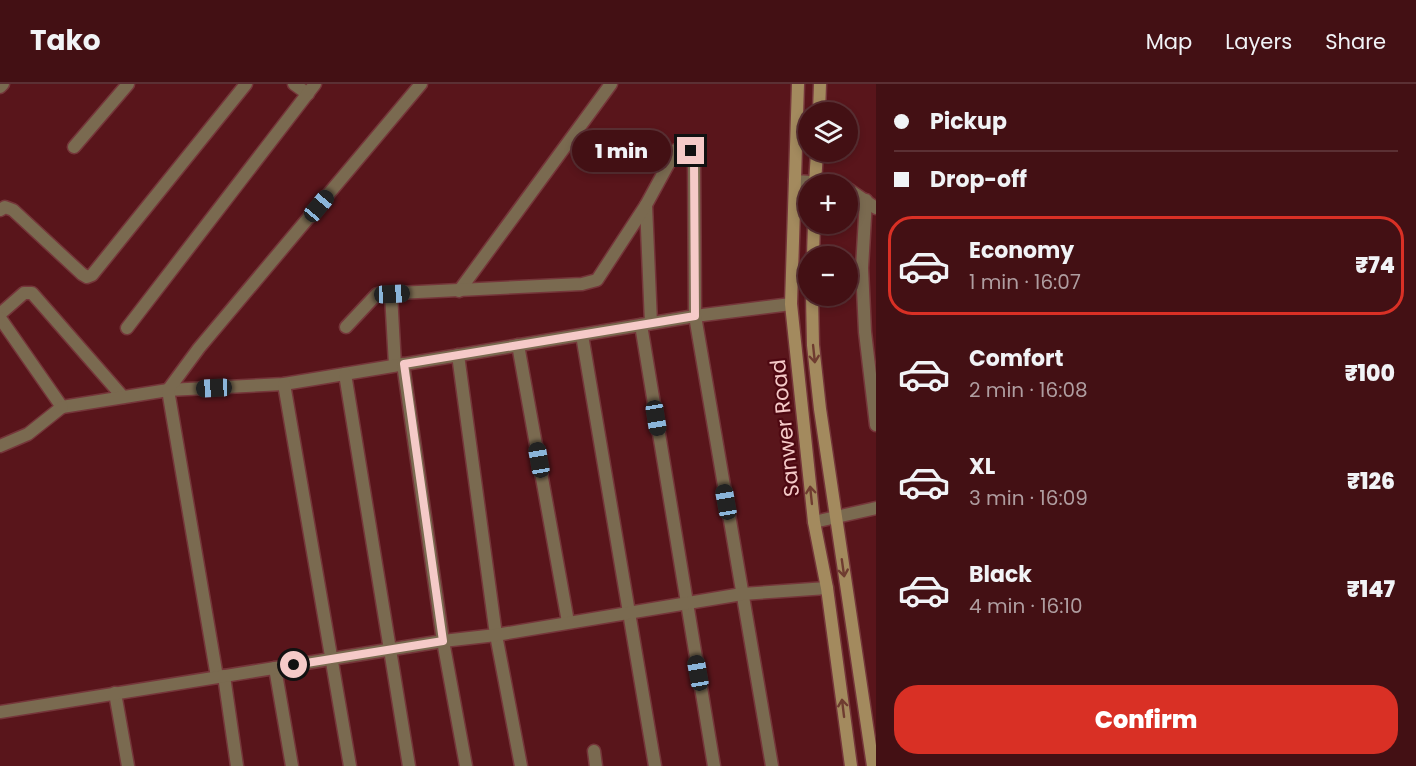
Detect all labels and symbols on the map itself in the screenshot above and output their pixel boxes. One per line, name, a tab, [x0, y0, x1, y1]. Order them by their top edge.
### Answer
callout: 1 min	[571, 130, 670, 172]
route end	[677, 137, 704, 164]
car	[301, 186, 337, 226]
car	[374, 284, 410, 304]
one-way arrow	[809, 343, 820, 363]
street label: Sanwer Road	[763, 358, 806, 498]
car	[196, 378, 232, 398]
car	[644, 399, 668, 437]
car	[527, 441, 551, 479]
car	[714, 483, 738, 521]
one-way arrow	[805, 485, 816, 505]
one-way arrow	[837, 558, 848, 577]
route start	[280, 651, 307, 678]
car	[686, 654, 710, 692]
one-way arrow	[837, 699, 848, 719]

